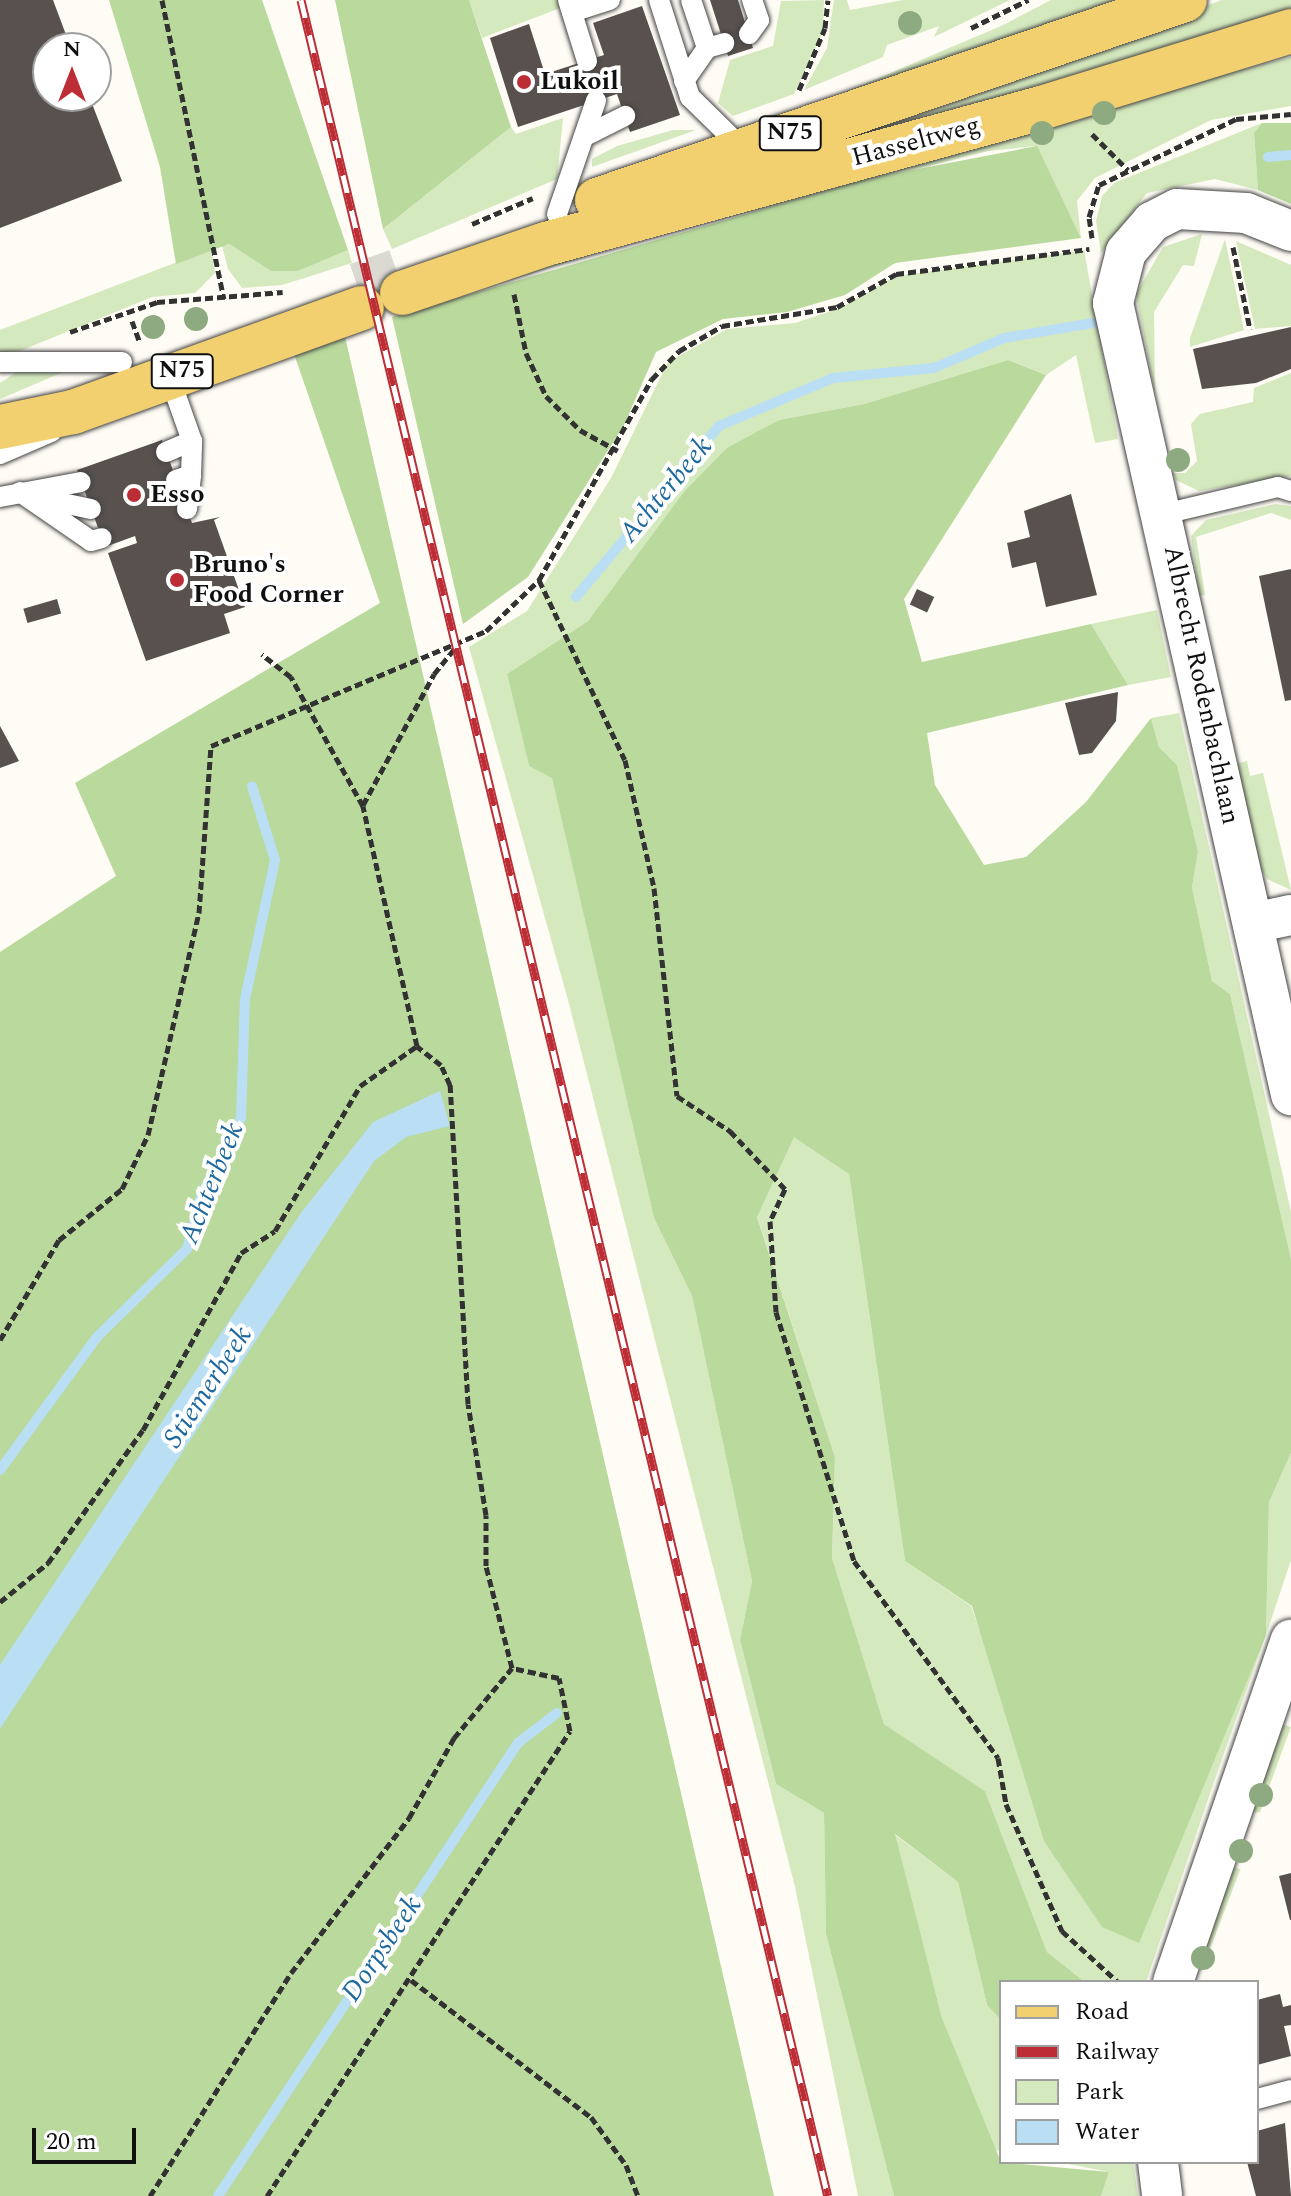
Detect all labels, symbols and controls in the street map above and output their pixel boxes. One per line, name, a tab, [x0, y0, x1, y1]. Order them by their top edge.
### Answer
north arrow	[32, 32, 112, 112]
text: N	[63, 33, 81, 66]
place label: Lukoil	[540, 66, 619, 98]
marker: Lukoil	[515, 73, 533, 91]
street label: Hasseltweg	[848, 110, 984, 174]
road number: N75	[758, 113, 822, 153]
road number: N75	[150, 351, 214, 391]
water label: Achterbeek	[612, 430, 720, 550]
place label: Esso	[150, 479, 204, 511]
marker: Esso	[125, 486, 143, 504]
street label: Albrecht Rodenbachlaan	[1156, 543, 1246, 827]
place label: Bruno's Food Corner	[193, 549, 344, 610]
marker: Bruno's Food Corner	[168, 571, 186, 589]
water label: Achterbeek	[173, 1118, 251, 1248]
water label: Stiemerbeek	[156, 1320, 260, 1454]
water label: Dorpsbeek	[335, 1890, 429, 2008]
legend	[999, 1980, 1259, 2164]
text: Road	[1075, 1994, 1129, 2030]
text: Railway	[1075, 2034, 1159, 2070]
text: Park	[1075, 2074, 1125, 2110]
scale bar	[36, 2112, 140, 2162]
text: Water	[1075, 2114, 1139, 2150]
text: 20 m	[46, 2124, 97, 2160]

